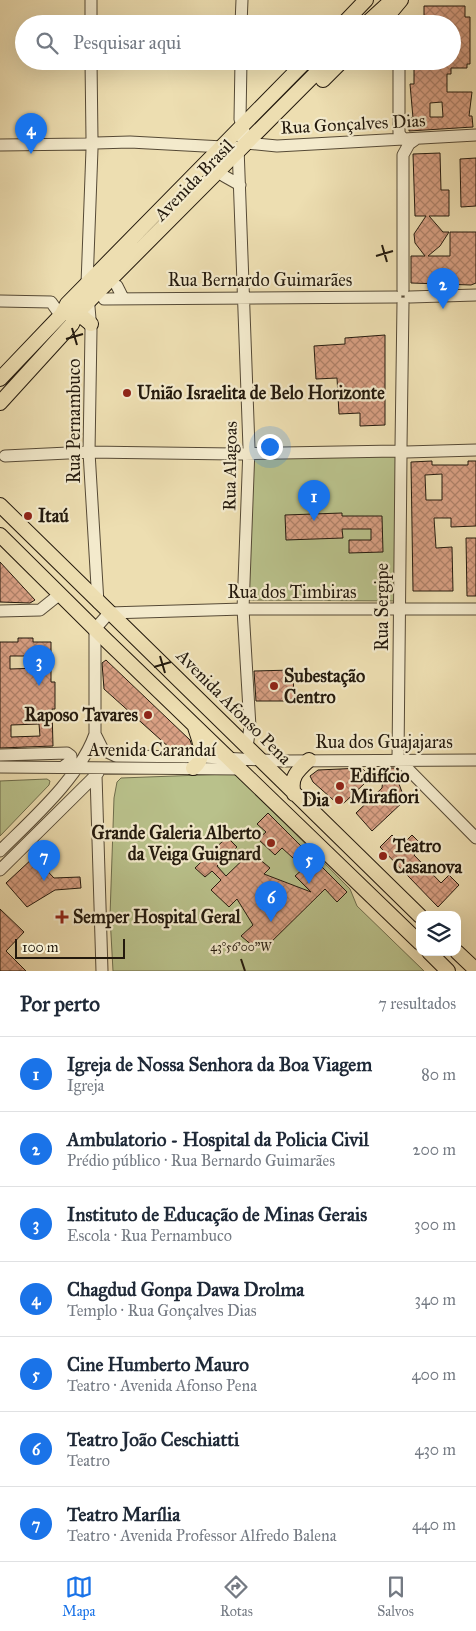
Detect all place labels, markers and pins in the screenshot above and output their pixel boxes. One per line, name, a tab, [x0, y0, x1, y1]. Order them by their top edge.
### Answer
pin: 4	[15, 113, 47, 154]
pin: 2	[427, 268, 459, 309]
place label: União Israelita de Belo Horizonte	[137, 382, 385, 404]
marker: União Israelita de Belo Horizonte	[121, 387, 133, 399]
pin: 1	[298, 480, 330, 521]
place label: Itaú	[38, 505, 69, 527]
marker: Itaú	[22, 510, 34, 522]
pin: 3	[23, 645, 55, 686]
place label: Subestação Centro	[284, 665, 365, 708]
marker: Subestação Centro	[268, 680, 280, 692]
place label: Raposo Tavares	[24, 704, 138, 727]
marker: Raposo Tavares	[142, 709, 154, 721]
place label: Edifício Mirafiori	[350, 765, 420, 808]
marker: Edifício Mirafiori	[334, 780, 346, 792]
place label: Dia	[302, 789, 329, 811]
marker: Dia	[333, 794, 345, 806]
place label: Grande Galeria Alberto da Veiga Guignard	[92, 822, 262, 866]
place label: Teatro Casanova	[392, 835, 462, 878]
marker: Grande Galeria Alberto da Veiga Guignard	[265, 837, 277, 849]
pin: 7	[28, 840, 60, 881]
pin: 5	[293, 843, 325, 884]
marker: Teatro Casanova	[377, 850, 389, 862]
pin: 6	[255, 881, 287, 922]
place label: Semper Hospital Geral	[73, 906, 242, 929]
marker: Semper Hospital Geral	[55, 910, 69, 924]

